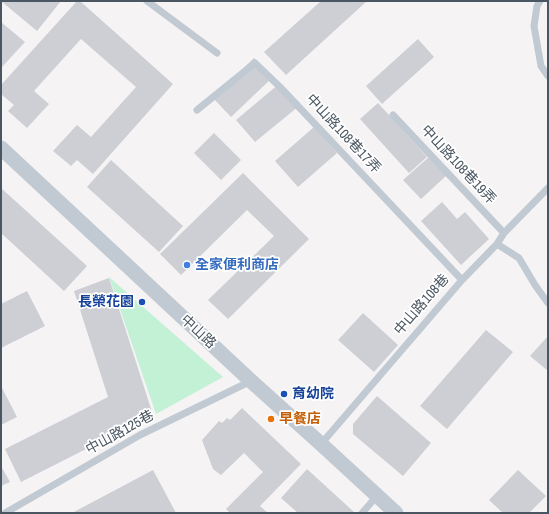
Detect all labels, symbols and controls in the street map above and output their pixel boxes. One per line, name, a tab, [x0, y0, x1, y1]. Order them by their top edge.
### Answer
street label: 中山路108巷17弄	[302, 91, 384, 177]
street label: 中山路108巷19弄	[417, 122, 499, 208]
place label: 全家便利商店	[195, 257, 279, 273]
marker: 全家便利商店	[182, 260, 192, 270]
street label: 中山路108巷	[391, 271, 453, 339]
place label: 長榮花園	[78, 294, 134, 310]
marker: 長榮花園	[137, 297, 147, 307]
street label: 中山路	[177, 312, 219, 352]
place label: 育幼院	[292, 386, 334, 402]
marker: 育幼院	[279, 389, 289, 399]
street label: 中山路125巷	[83, 407, 157, 459]
place label: 早餐店	[279, 411, 321, 427]
marker: 早餐店	[266, 414, 276, 424]

